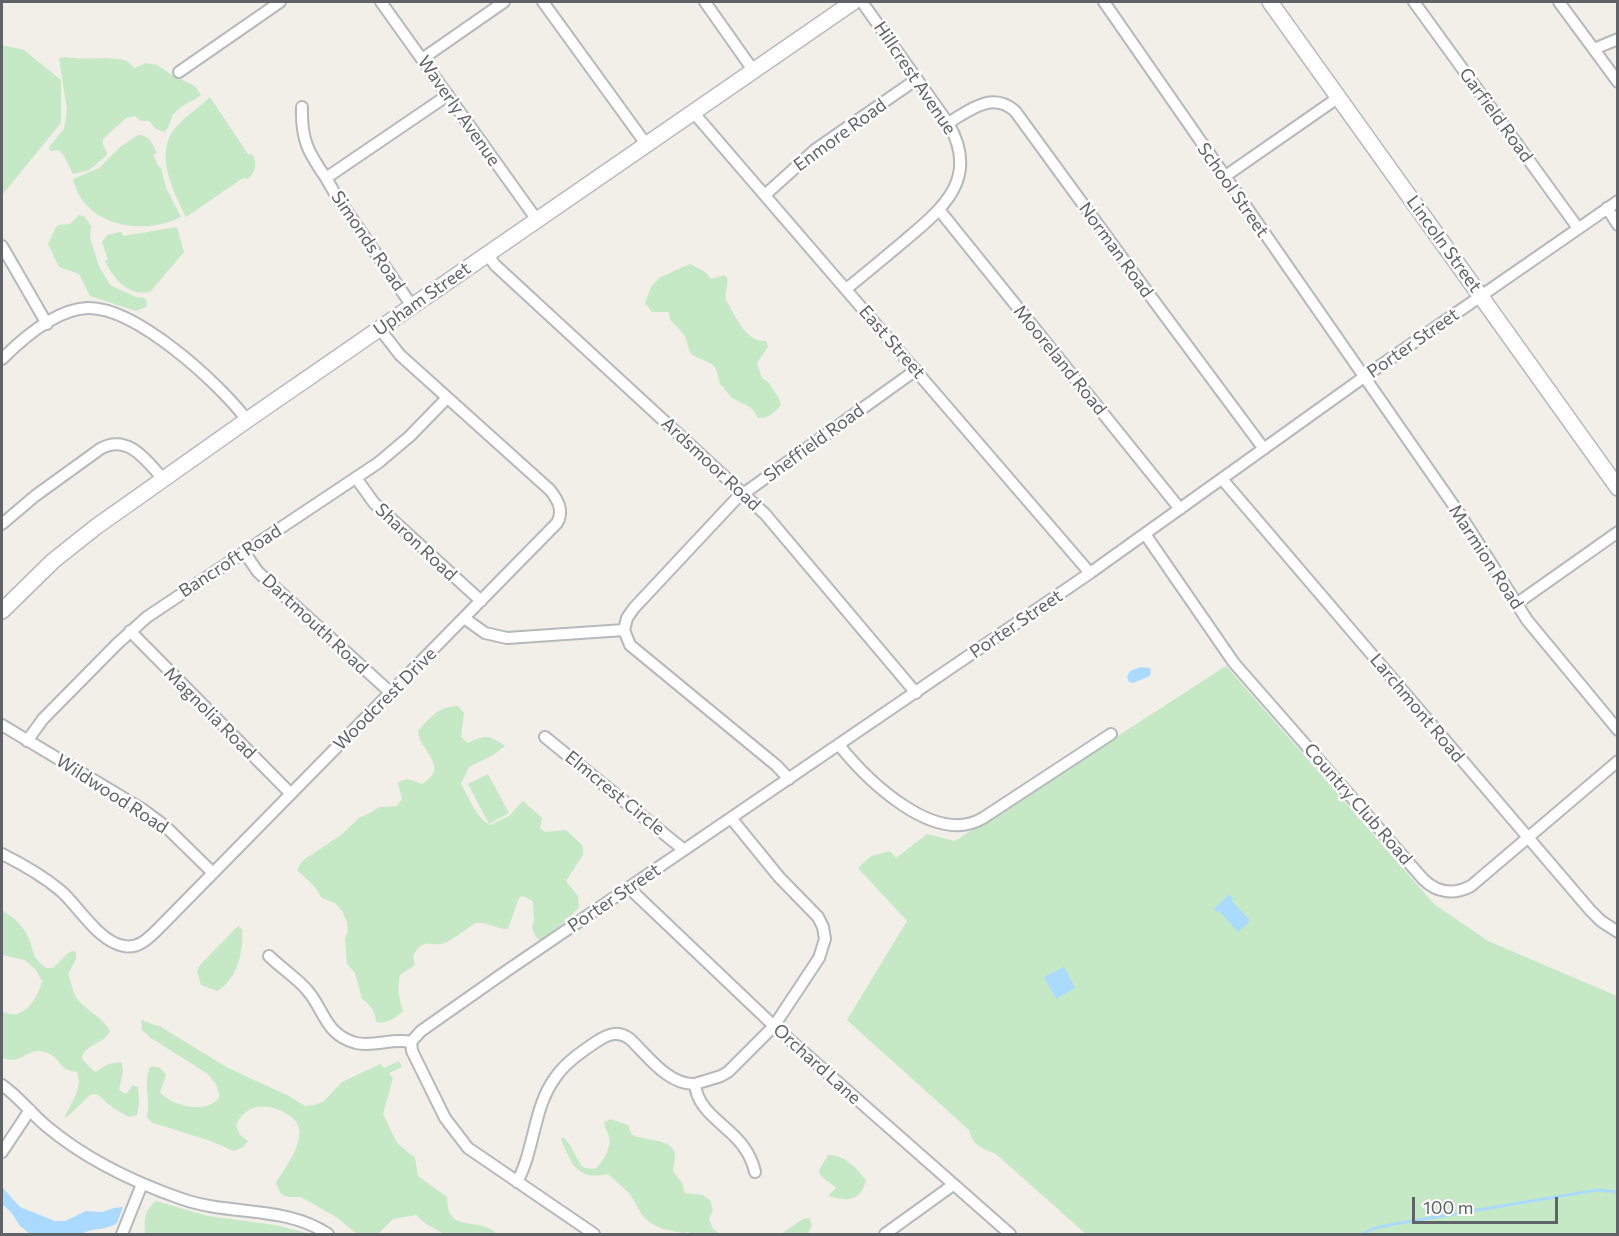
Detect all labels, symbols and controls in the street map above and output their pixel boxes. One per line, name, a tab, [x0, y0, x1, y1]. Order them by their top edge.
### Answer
street label: Hillcrest Avenue	[869, 17, 961, 139]
street label: Waverly Avenue	[413, 52, 505, 170]
street label: Garfield Road	[1454, 64, 1538, 166]
street label: Enmore Road	[789, 94, 891, 176]
street label: School Street	[1193, 139, 1273, 241]
street label: Simonds Road	[327, 187, 409, 295]
street label: Lincoln Street	[1402, 191, 1486, 297]
street label: Norman Road	[1074, 198, 1158, 302]
street label: Upham Street	[369, 258, 475, 340]
street label: East Street	[854, 301, 930, 383]
street label: Mooreland Road	[1009, 301, 1111, 419]
street label: Porter Street	[1363, 303, 1463, 383]
street label: Sheffield Road	[760, 399, 868, 487]
street label: Ardsmoor Road	[657, 413, 765, 515]
street label: Sharon Road	[371, 499, 461, 585]
street label: Marmion Road	[1444, 501, 1528, 613]
street label: Bancroft Road	[175, 520, 285, 602]
street label: Dartmouth Road	[258, 569, 372, 679]
street label: Porter Street	[966, 585, 1066, 663]
street label: Woodcrest Drive	[329, 643, 441, 755]
street label: Larchmont Road	[1365, 649, 1469, 767]
street label: Magnolia Road	[159, 662, 261, 764]
street label: Country Club Road	[1299, 739, 1417, 869]
street label: Elmcrest Circle	[561, 746, 669, 840]
street label: Wildwood Road	[52, 750, 172, 838]
street label: Porter Street	[564, 859, 664, 937]
street label: Orchard Lane	[769, 1019, 865, 1109]
scale bar	[1415, 1185, 1560, 1223]
text: 100 m	[1423, 1196, 1473, 1218]

